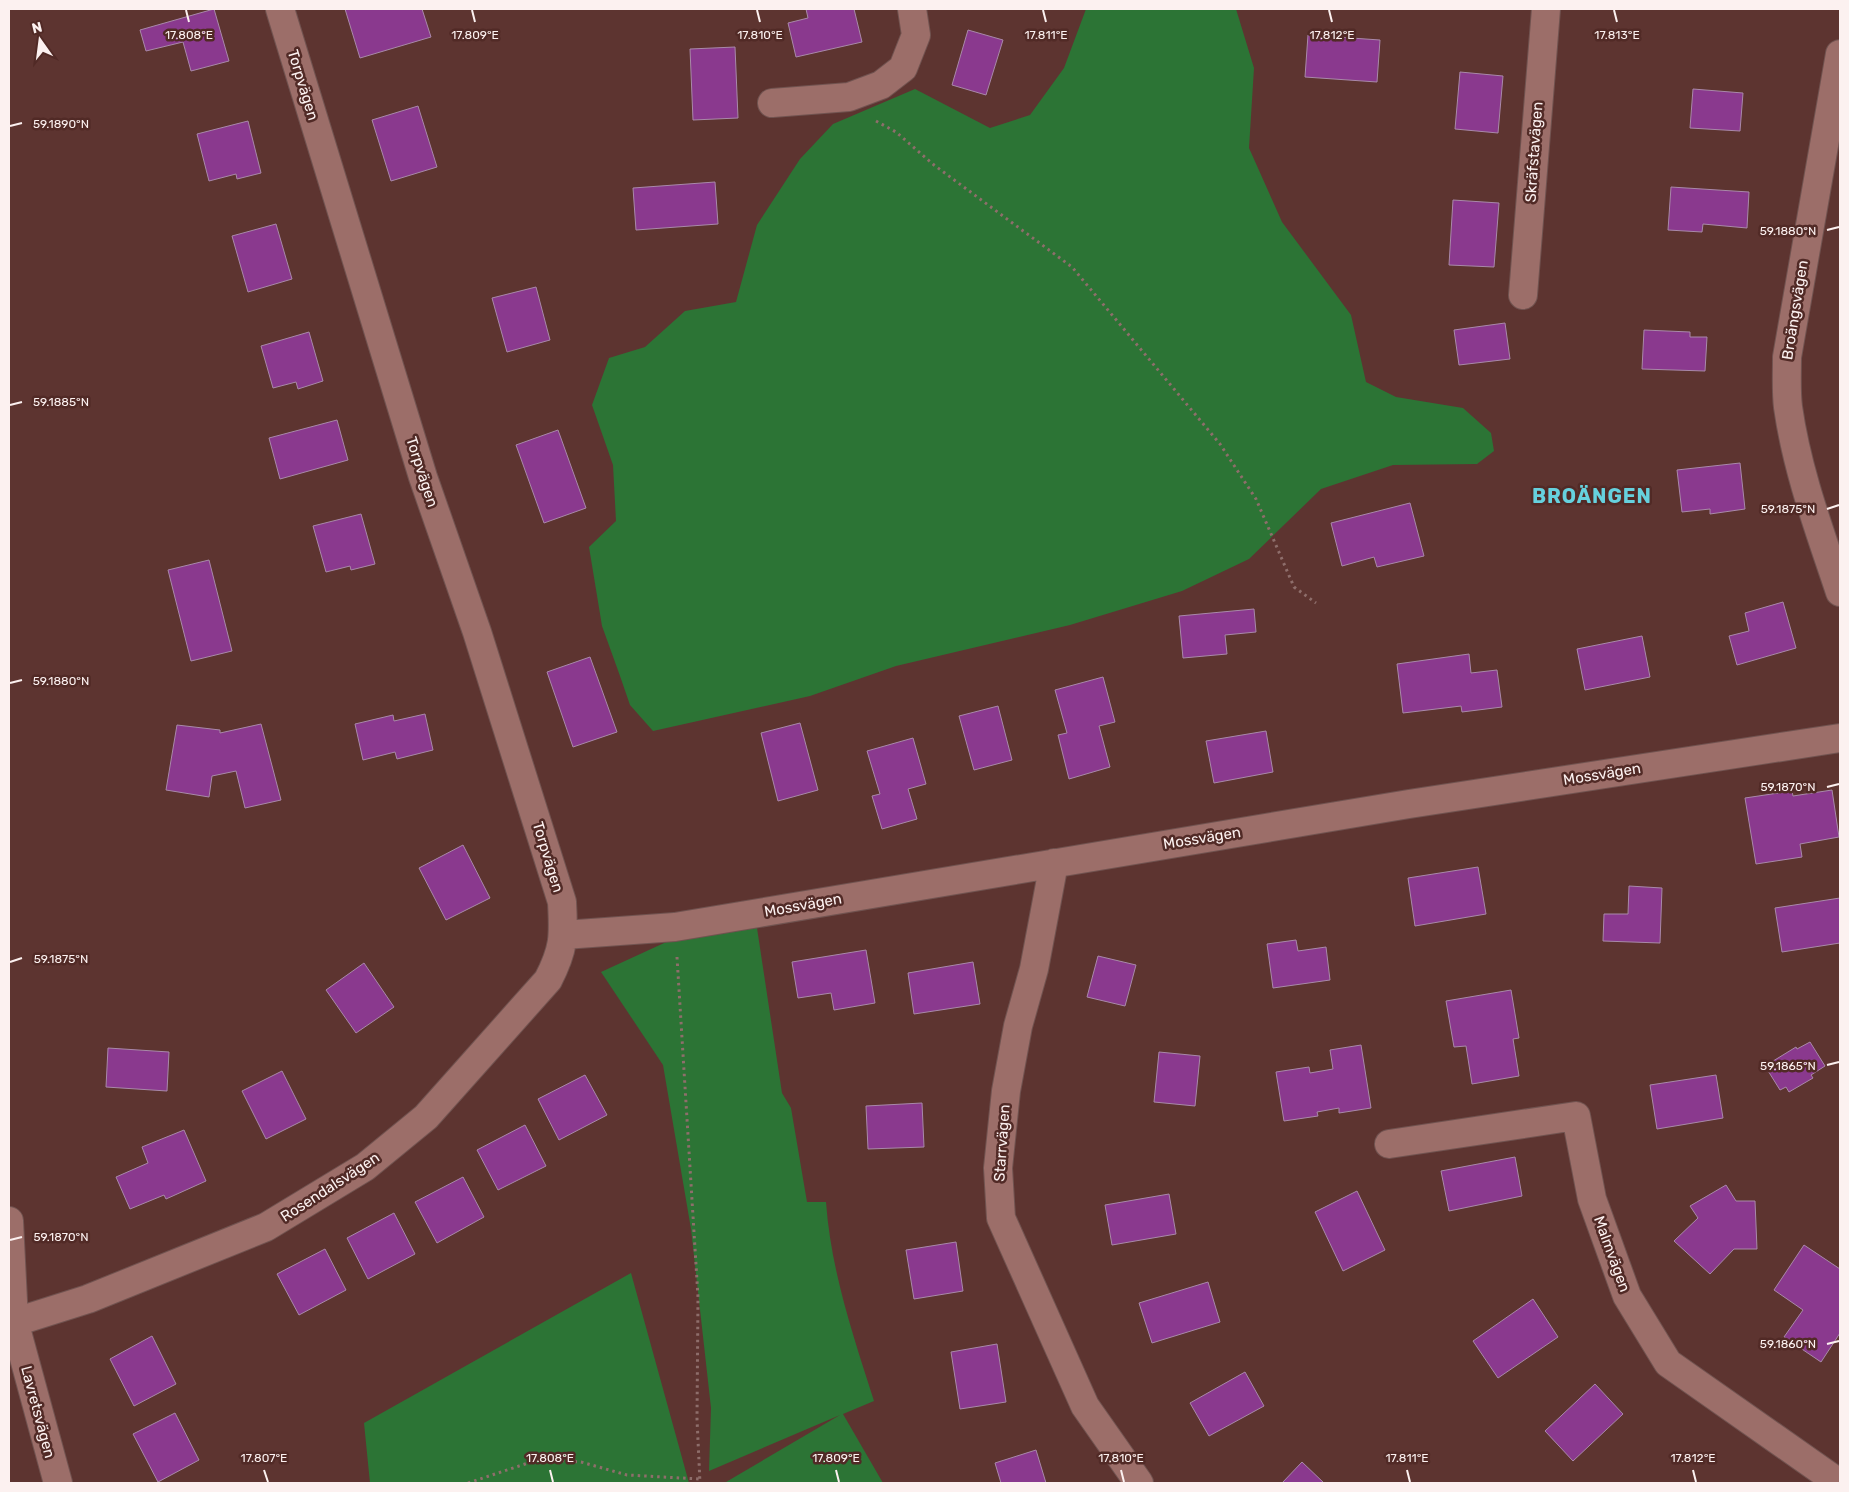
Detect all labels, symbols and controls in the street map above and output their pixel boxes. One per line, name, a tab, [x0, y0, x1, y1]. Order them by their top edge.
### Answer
north arrow	[15, 15, 65, 65]
text: N	[30, 18, 44, 37]
text: 17.808°E	[165, 28, 213, 42]
text: 17.809°E	[451, 28, 499, 42]
text: 17.810°E	[737, 28, 783, 42]
text: 17.811°E	[1024, 28, 1068, 42]
text: 17.812°E	[1309, 28, 1355, 42]
text: 17.813°E	[1594, 28, 1640, 42]
street label: Torpvägen	[284, 47, 322, 123]
street label: Skräfstavägen	[1521, 101, 1547, 203]
text: 59.1890°N	[33, 117, 89, 131]
text: 59.1880°N	[1760, 224, 1816, 238]
street label: Broängsvägen	[1778, 259, 1812, 361]
text: 59.1885°N	[33, 395, 89, 409]
street label: Torpvägen	[402, 435, 442, 509]
district label: BROÄNGEN	[1532, 484, 1652, 508]
text: 59.1875°N	[1761, 502, 1815, 516]
text: 59.1880°N	[33, 674, 89, 688]
street label: Mossvägen	[1562, 759, 1642, 789]
text: 59.1870°N	[1760, 780, 1816, 794]
street label: Torpvägen	[529, 819, 567, 895]
street label: Mossvägen	[1162, 823, 1242, 853]
street label: Mossvägen	[763, 889, 843, 921]
text: 59.1875°N	[34, 952, 88, 966]
text: 59.1865°N	[1760, 1059, 1816, 1073]
street label: Starrvägen	[990, 1104, 1014, 1182]
street label: Rosendalsvägen	[277, 1148, 383, 1226]
street label: Malmvägen	[1590, 1213, 1634, 1295]
text: 59.1870°N	[33, 1230, 89, 1244]
text: 59.1860°N	[1760, 1337, 1816, 1351]
street label: Lavretsvägen	[17, 1364, 59, 1460]
text: 17.807°E	[241, 1451, 287, 1465]
text: 17.808°E	[526, 1451, 574, 1465]
text: 17.809°E	[812, 1451, 860, 1465]
text: 17.810°E	[1098, 1451, 1144, 1465]
text: 17.811°E	[1385, 1451, 1429, 1465]
text: 17.812°E	[1670, 1451, 1716, 1465]

